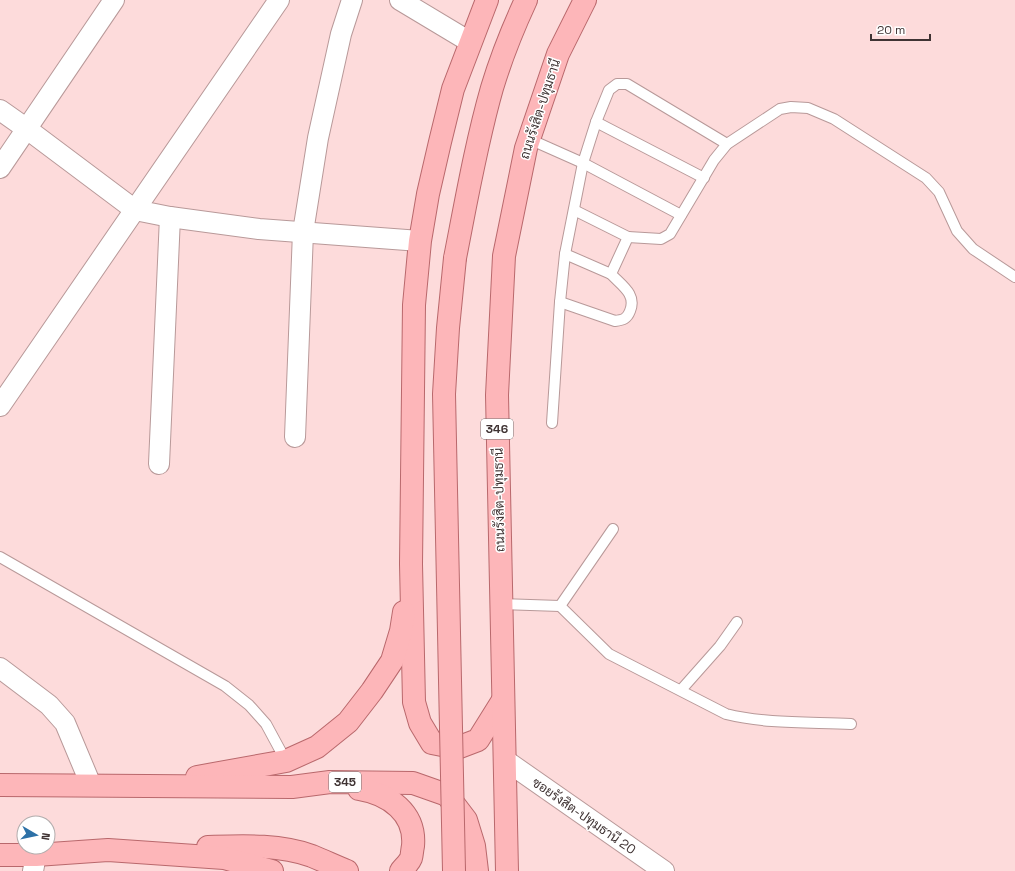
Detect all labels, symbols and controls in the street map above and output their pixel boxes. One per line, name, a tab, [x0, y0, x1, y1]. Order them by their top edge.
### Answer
scale bar	[871, 16, 930, 42]
text: 20 m	[877, 22, 905, 38]
street label: ถนนรังสิต-ปทุมธานี	[515, 56, 565, 162]
road number: 346	[481, 419, 513, 439]
street label: ถนนรังสิต-ปทุมธานี	[489, 448, 509, 552]
road number: 345	[329, 772, 361, 792]
street label: ซอยรังสิต-ปทุมธานี 20	[528, 773, 640, 859]
north arrow	[16, 815, 56, 855]
text: N	[38, 832, 53, 841]

